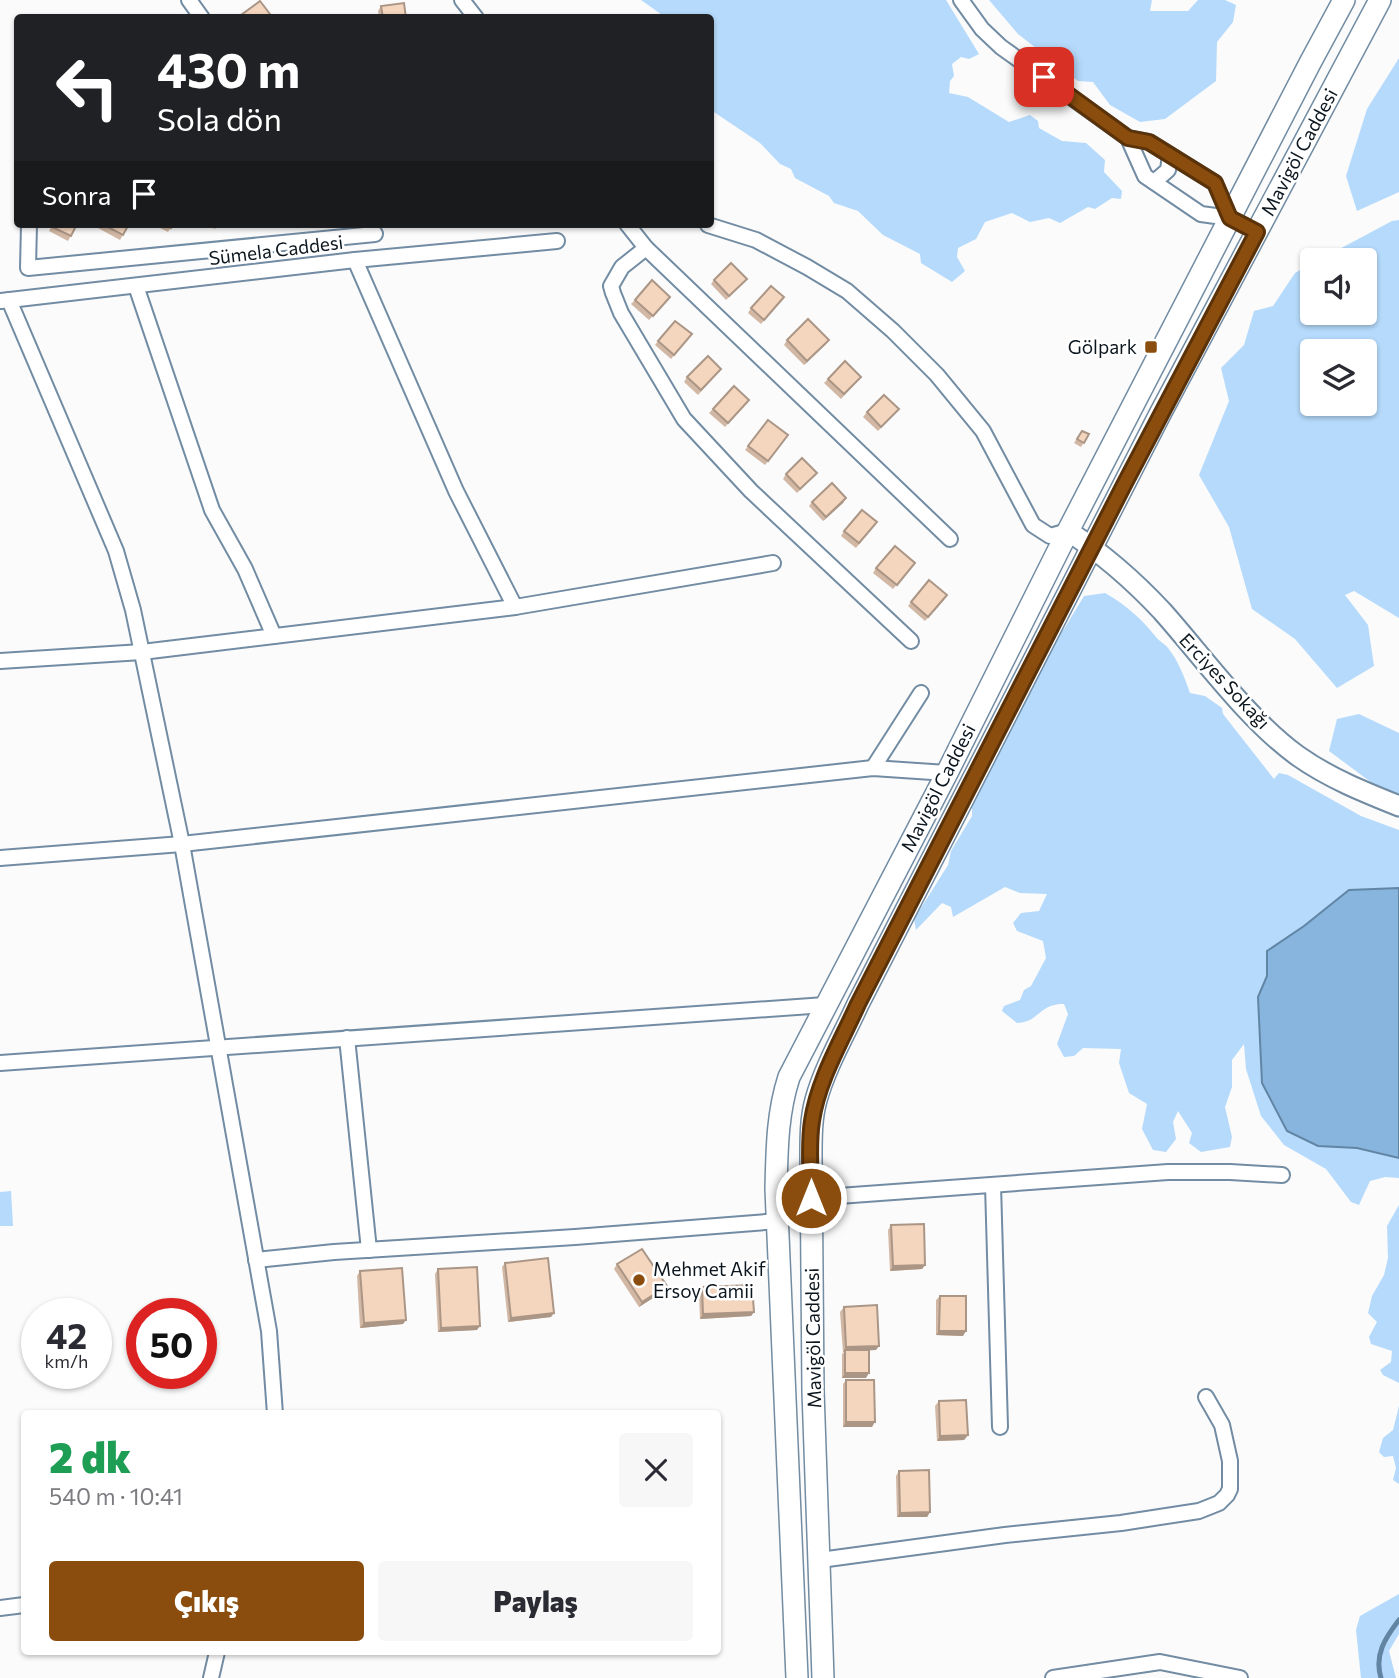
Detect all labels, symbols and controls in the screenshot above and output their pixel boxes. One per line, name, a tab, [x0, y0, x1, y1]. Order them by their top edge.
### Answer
text: 430 m	[157, 38, 300, 98]
icon: left	[42, 42, 133, 133]
pin	[1014, 47, 1074, 107]
icon: arrive	[1025, 58, 1063, 96]
street label: Mavigöl Caddesi	[1255, 84, 1342, 219]
text: Sola dön	[157, 98, 282, 138]
icon: arrive	[125, 175, 163, 213]
text: Sonra	[42, 179, 111, 210]
street label: Sümela Caddesi	[207, 230, 344, 269]
map controls	[1300, 248, 1377, 416]
button: sound	[1300, 248, 1377, 325]
place label: Gölpark	[1068, 335, 1137, 358]
marker: Gölpark	[1143, 339, 1159, 355]
button: layers	[1300, 339, 1377, 416]
street label: Erciyes Sokağı	[1175, 628, 1276, 733]
street label: Mavigöl Caddesi	[895, 720, 980, 856]
position arrow	[774, 1161, 848, 1235]
place label: Mehmet Akif Ersoy Camii	[653, 1257, 766, 1302]
street label: Mavigöl Caddesi	[800, 1267, 825, 1409]
marker: Mehmet Akif Ersoy Camii	[631, 1272, 647, 1288]
speed limit sign: 50	[126, 1298, 217, 1389]
text: 42	[46, 1313, 87, 1356]
text: km/h	[45, 1350, 88, 1372]
text: 2 dk	[49, 1430, 131, 1482]
button: close	[619, 1433, 693, 1507]
text: 540 m · 10:41	[49, 1482, 183, 1510]
button: Çıkış	[49, 1561, 364, 1641]
button: Paylaş	[378, 1561, 693, 1641]

